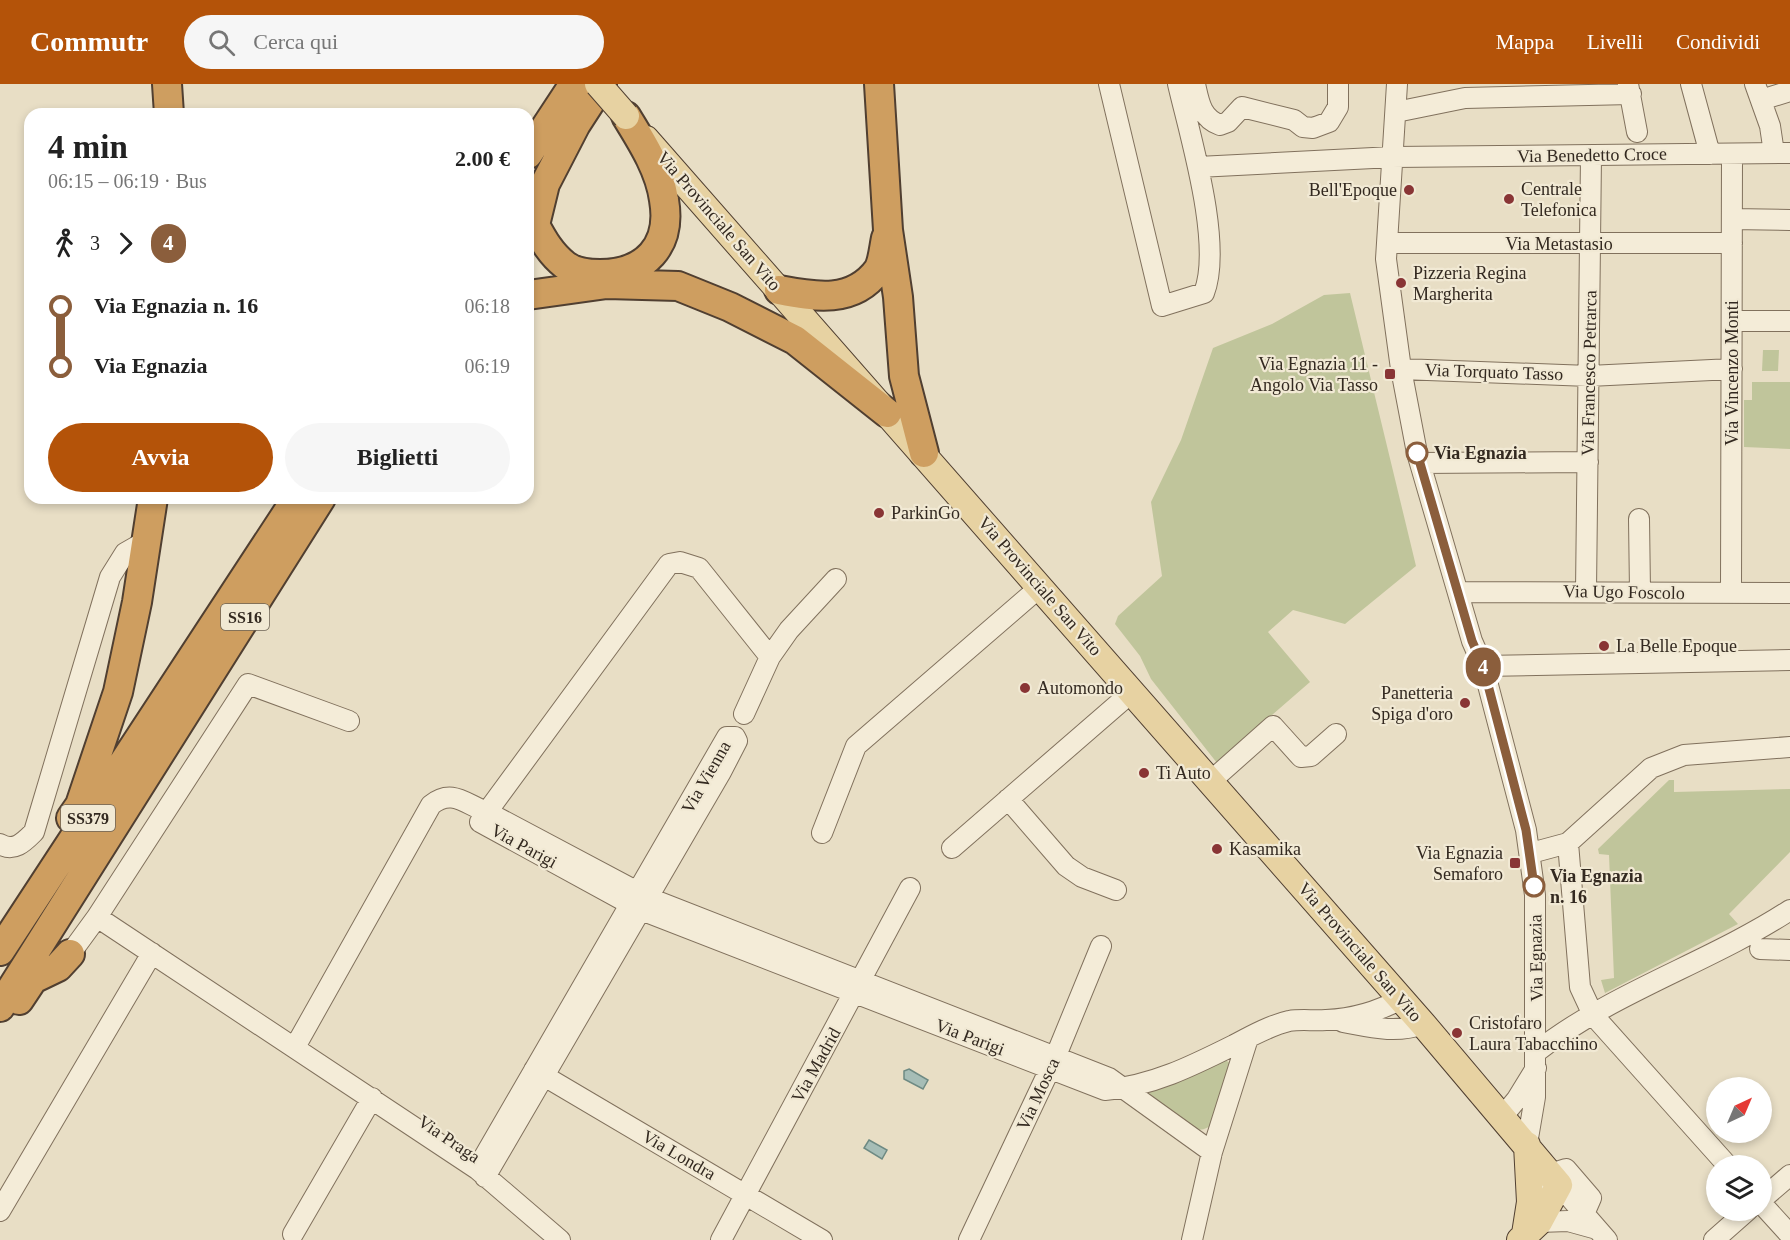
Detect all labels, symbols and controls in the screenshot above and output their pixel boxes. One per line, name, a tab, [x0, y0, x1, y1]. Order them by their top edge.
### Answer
search box	[184, 15, 604, 69]
text: Commutr	[30, 26, 148, 57]
icon: search	[205, 26, 238, 59]
text: Cerca qui	[253, 29, 338, 54]
text: Mappa	[1496, 30, 1554, 54]
text: Livelli	[1587, 30, 1643, 54]
text: Condividi	[1676, 30, 1760, 54]
text: 4 min	[48, 129, 128, 165]
street label: Via Benedetto Croce	[1517, 144, 1667, 166]
text: 2.00 €	[455, 146, 510, 171]
street label: Via Provinciale San Vito	[653, 147, 785, 295]
text: 06:15 – 06:19 · Bus	[48, 170, 207, 192]
place label: Centrale Telefonica	[1521, 179, 1597, 220]
place label: Bell'Epoque	[1309, 180, 1397, 200]
marker: Bell'Epoque	[1402, 183, 1416, 197]
marker: Centrale Telefonica	[1502, 192, 1516, 206]
icon: walk	[48, 227, 81, 260]
icon: forward	[109, 227, 142, 260]
text: 4	[163, 231, 174, 255]
text: 3	[90, 232, 100, 254]
street label: Via Metastasio	[1505, 234, 1613, 254]
place label: Pizzeria Regina Margherita	[1413, 263, 1526, 304]
marker: Pizzeria Regina Margherita	[1394, 276, 1408, 290]
street label: Via Francesco Petrarca	[1578, 290, 1600, 456]
text: Via Egnazia n. 16	[94, 293, 258, 318]
text: 06:18	[464, 295, 510, 317]
street label: Via Vincenzo Monti	[1722, 300, 1742, 446]
text: Via Egnazia	[94, 353, 207, 378]
place label: Via Egnazia 11 - Angolo Via Tasso	[1250, 354, 1378, 395]
text: 06:19	[464, 355, 510, 377]
street label: Via Torquato Tasso	[1424, 360, 1564, 384]
marker: Via Egnazia 11 - Angolo Via Tasso	[1383, 367, 1397, 381]
button: Avvia	[48, 423, 273, 492]
button: Biglietti	[285, 423, 510, 492]
marker: Via Egnazia	[1406, 442, 1428, 464]
place label: Via Egnazia	[1434, 443, 1527, 463]
place label: ParkinGo	[891, 503, 960, 523]
marker: ParkinGo	[872, 506, 886, 520]
street label: Via Provinciale San Vito	[974, 512, 1106, 660]
street label: Via Ugo Foscolo	[1563, 581, 1685, 603]
road number: SS16	[221, 604, 269, 630]
place label: La Belle Epoque	[1616, 636, 1737, 656]
marker: La Belle Epoque	[1597, 639, 1611, 653]
line badge: 4	[1464, 648, 1502, 686]
text: 4	[1478, 655, 1488, 679]
place label: Automondo	[1037, 678, 1123, 698]
marker: Automondo	[1018, 681, 1032, 695]
place label: Panetteria Spiga d'oro	[1371, 683, 1453, 724]
marker: Panetteria Spiga d'oro	[1458, 696, 1472, 710]
street label: Via Vienna	[677, 737, 735, 817]
place label: Ti Auto	[1156, 763, 1211, 783]
marker: Ti Auto	[1137, 766, 1151, 780]
road number: SS379	[61, 805, 115, 831]
street label: Via Parigi	[487, 820, 561, 872]
place label: Kasamika	[1229, 839, 1301, 859]
marker: Kasamika	[1210, 842, 1224, 856]
place label: Via Egnazia Semaforo	[1416, 843, 1503, 884]
marker: Via Egnazia Semaforo	[1508, 856, 1522, 870]
place label: Via Egnazia n. 16	[1550, 866, 1643, 907]
marker: Via Egnazia n. 16	[1523, 875, 1545, 897]
street label: Via Provinciale San Vito	[1294, 878, 1426, 1026]
street label: Via Egnazia	[1525, 914, 1547, 1002]
place label: Cristofaro Laura Tabacchino	[1469, 1013, 1598, 1054]
street label: Via Parigi	[933, 1015, 1007, 1059]
street label: Via Madrid	[787, 1024, 845, 1106]
marker: Cristofaro Laura Tabacchino	[1450, 1026, 1464, 1040]
street label: Via Mosca	[1013, 1055, 1063, 1133]
north arrow	[1706, 1077, 1772, 1143]
map controls	[1706, 1077, 1772, 1221]
street label: Via Praga	[414, 1111, 484, 1167]
street label: Via Londra	[639, 1126, 719, 1184]
button: layers	[1706, 1155, 1772, 1221]

